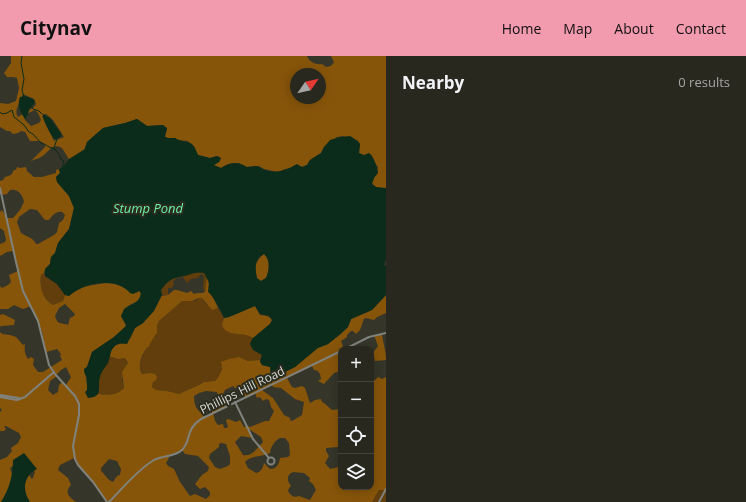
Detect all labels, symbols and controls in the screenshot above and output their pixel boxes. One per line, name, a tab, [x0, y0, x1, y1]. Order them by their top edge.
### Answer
text: Citynav	[20, 15, 92, 41]
text: Home	[502, 19, 541, 38]
text: Map	[563, 19, 592, 38]
text: About	[614, 19, 654, 38]
text: Contact	[676, 19, 726, 38]
north arrow	[290, 68, 326, 104]
text: Nearby	[402, 71, 464, 94]
text: 0 results	[678, 73, 730, 91]
water label: Stump Pond	[113, 199, 184, 217]
map controls	[338, 346, 374, 490]
button: +	[338, 346, 374, 382]
street label: Phillips Hill Road	[197, 362, 287, 418]
button: −	[338, 382, 374, 418]
button: locate	[338, 418, 374, 454]
button: layers	[338, 454, 374, 490]

